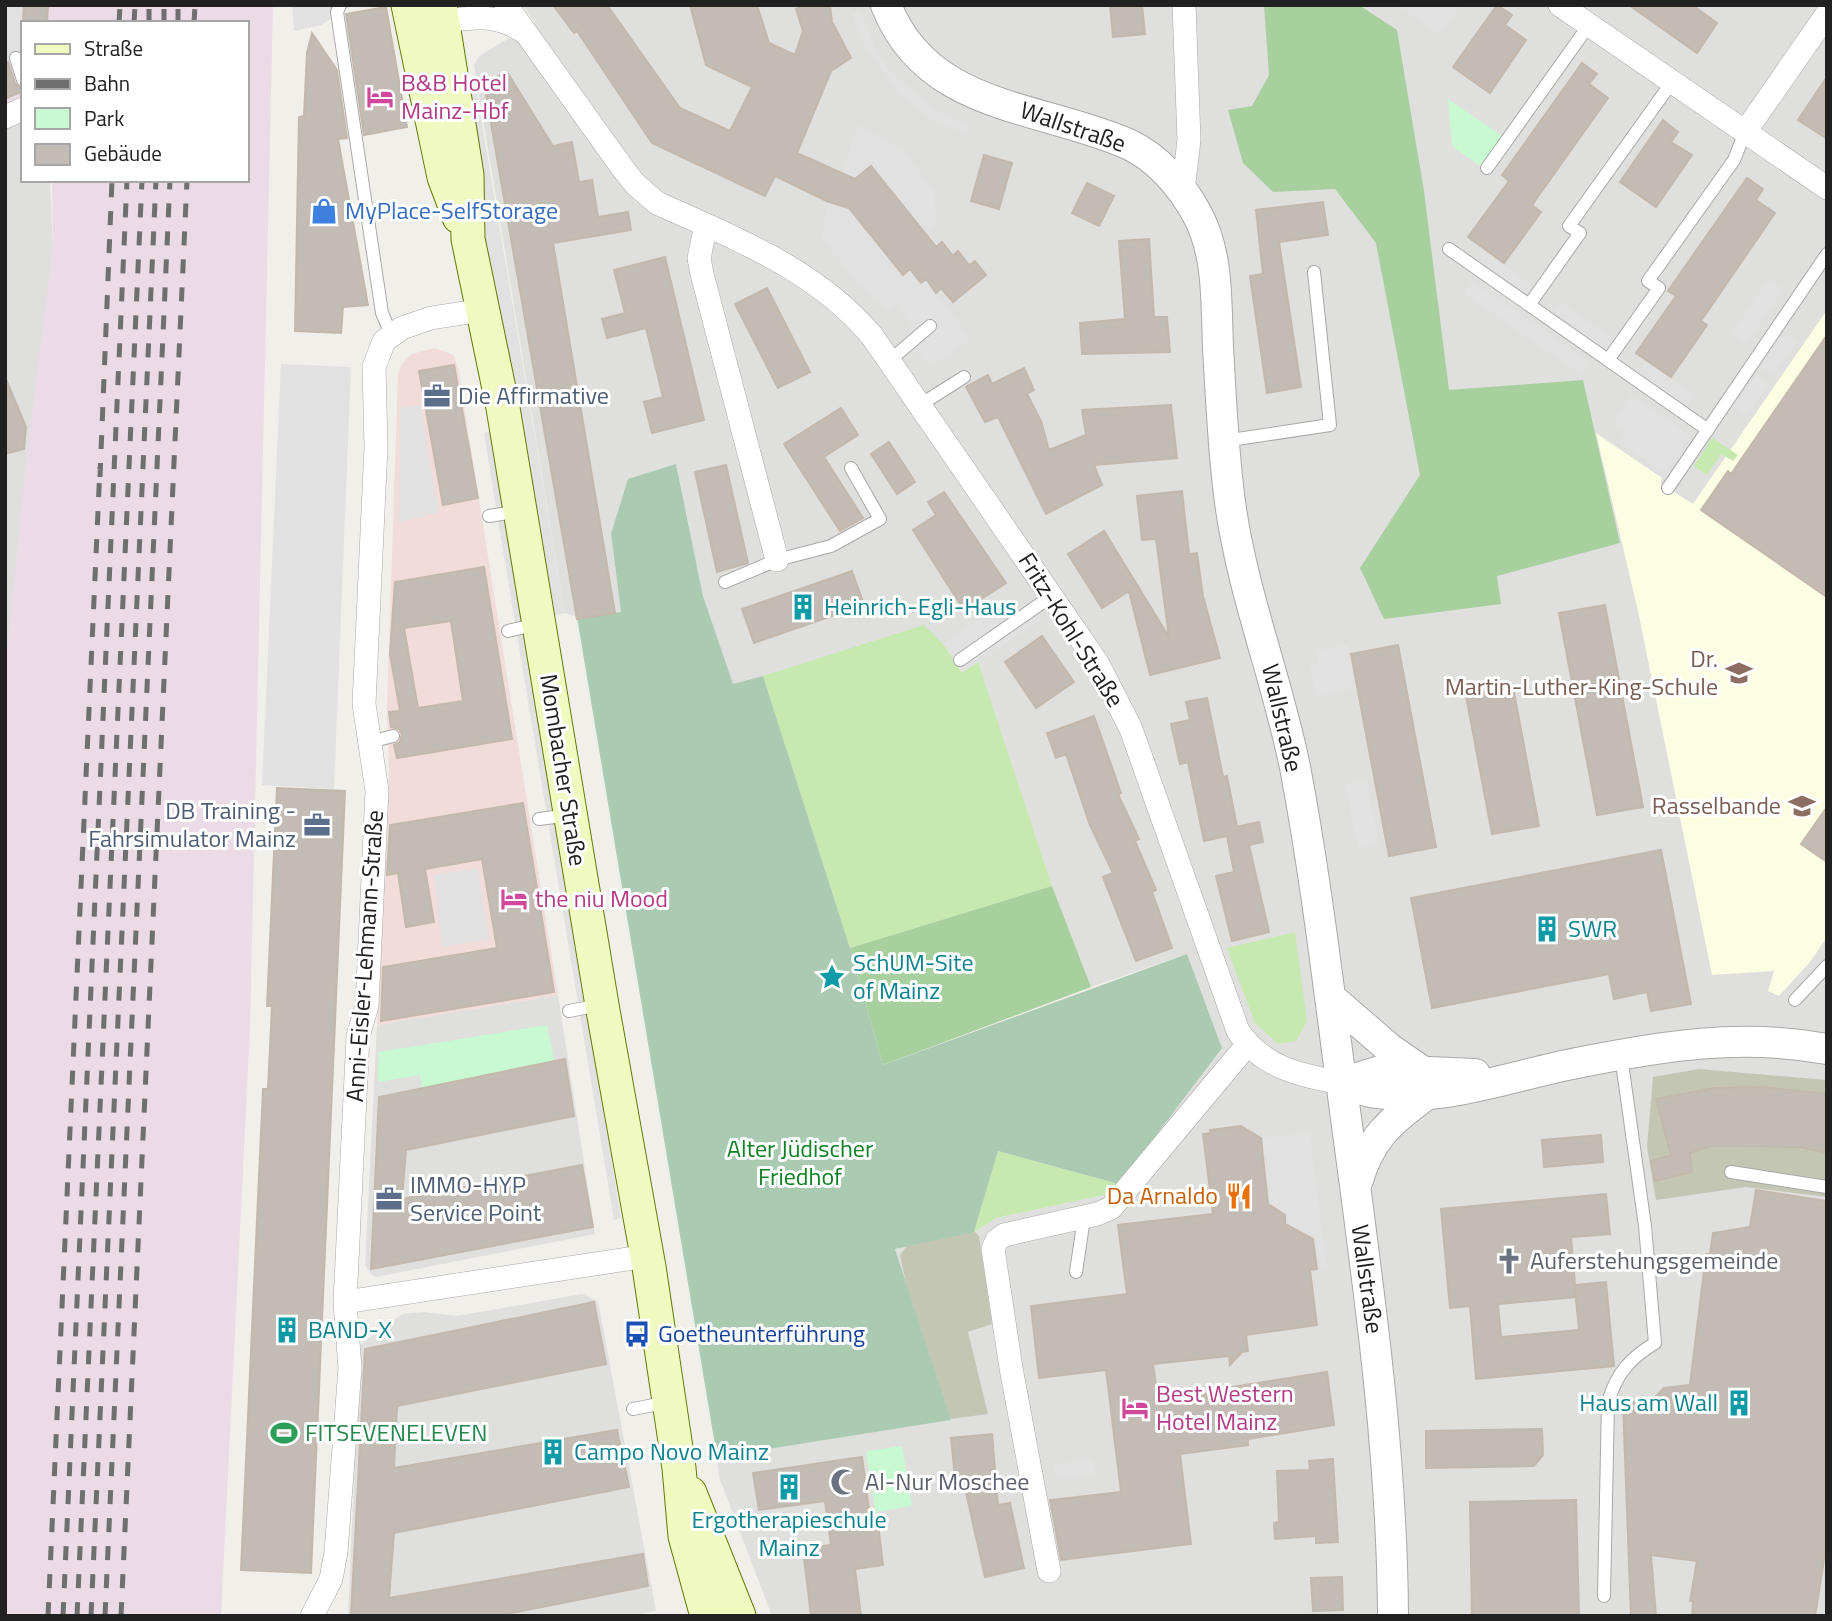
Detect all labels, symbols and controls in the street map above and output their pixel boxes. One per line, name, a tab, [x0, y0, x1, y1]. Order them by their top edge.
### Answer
legend	[21, 21, 248, 182]
text: Straße	[84, 32, 143, 64]
place label: B&B Hotel Mainz-Hbf	[401, 64, 509, 128]
text: Bahn	[84, 67, 130, 99]
hotel icon: B&B Hotel Mainz-Hbf	[365, 82, 395, 112]
street label: Wallstraße	[1016, 91, 1131, 161]
text: Park	[84, 102, 124, 134]
text: Gebäude	[84, 137, 162, 169]
place label: MyPlace-SelfStorage	[345, 192, 558, 228]
shop icon: MyPlace-SelfStorage	[309, 196, 339, 226]
place label: Die Affirmative	[458, 377, 609, 413]
office icon: Die Affirmative	[422, 381, 452, 411]
street label: Fritz-Kohl-Straße	[1010, 545, 1134, 714]
place label: Heinrich-Egli-Haus	[824, 588, 1016, 624]
building icon: Heinrich-Egli-Haus	[788, 592, 818, 622]
place label: Dr. Martin-Luther-King-Schule	[1445, 640, 1718, 704]
school or university icon: Dr. Martin-Luther-King-Schule	[1724, 658, 1754, 688]
street label: Wallstraße	[1253, 660, 1313, 775]
street label: Mombacher Straße	[531, 671, 597, 868]
place label: Rasselbande	[1652, 787, 1781, 823]
school or university icon: Rasselbande	[1787, 791, 1817, 821]
place label: DB Training - Fahrsimulator Mainz	[88, 792, 296, 856]
street label: Anni-Eisler-Lehmann-Straße	[336, 809, 392, 1103]
office icon: DB Training - Fahrsimulator Mainz	[302, 810, 332, 840]
place label: the niu Mood	[535, 880, 668, 916]
hotel icon: the niu Mood	[499, 884, 529, 914]
place label: SWR	[1568, 910, 1617, 946]
building icon: SWR	[1532, 914, 1562, 944]
place label: SchUM-Site of Mainz	[853, 944, 974, 1008]
place icon: SchUM-Site of Mainz	[817, 962, 847, 992]
park label: Alter Jüdischer Friedhof	[727, 1130, 873, 1194]
place label: IMMO-HYP Service Point	[410, 1166, 542, 1230]
place label: Da Arnaldo	[1107, 1177, 1218, 1213]
restaurant icon: Da Arnaldo	[1224, 1181, 1254, 1211]
office icon: IMMO-HYP Service Point	[374, 1184, 404, 1214]
street label: Wallstraße	[1343, 1222, 1393, 1336]
place label: Auferstehungsgemeinde	[1530, 1242, 1778, 1278]
church icon: Auferstehungsgemeinde	[1494, 1246, 1524, 1276]
place label: BAND-X	[308, 1311, 392, 1347]
building icon: BAND-X	[272, 1315, 302, 1345]
place label: Goetheunterführung	[658, 1315, 865, 1351]
bus stop icon: Goetheunterführung	[622, 1319, 652, 1349]
place label: Best Western Hotel Mainz	[1156, 1375, 1294, 1439]
place label: Haus am Wall	[1579, 1384, 1718, 1420]
building icon: Haus am Wall	[1724, 1388, 1754, 1418]
hotel icon: Best Western Hotel Mainz	[1120, 1393, 1150, 1423]
place label: FITSEVENELEVEN	[305, 1414, 487, 1450]
sports icon: FITSEVENELEVEN	[269, 1418, 299, 1448]
place label: Campo Novo Mainz	[574, 1433, 769, 1469]
building icon: Campo Novo Mainz	[538, 1437, 568, 1467]
place label: Al-Nur Moschee	[865, 1463, 1029, 1499]
mosque icon: Al-Nur Moschee	[829, 1467, 859, 1497]
building icon: Ergotherapieschule Mainz	[774, 1472, 804, 1502]
place label: Ergotherapieschule Mainz	[691, 1501, 887, 1565]

